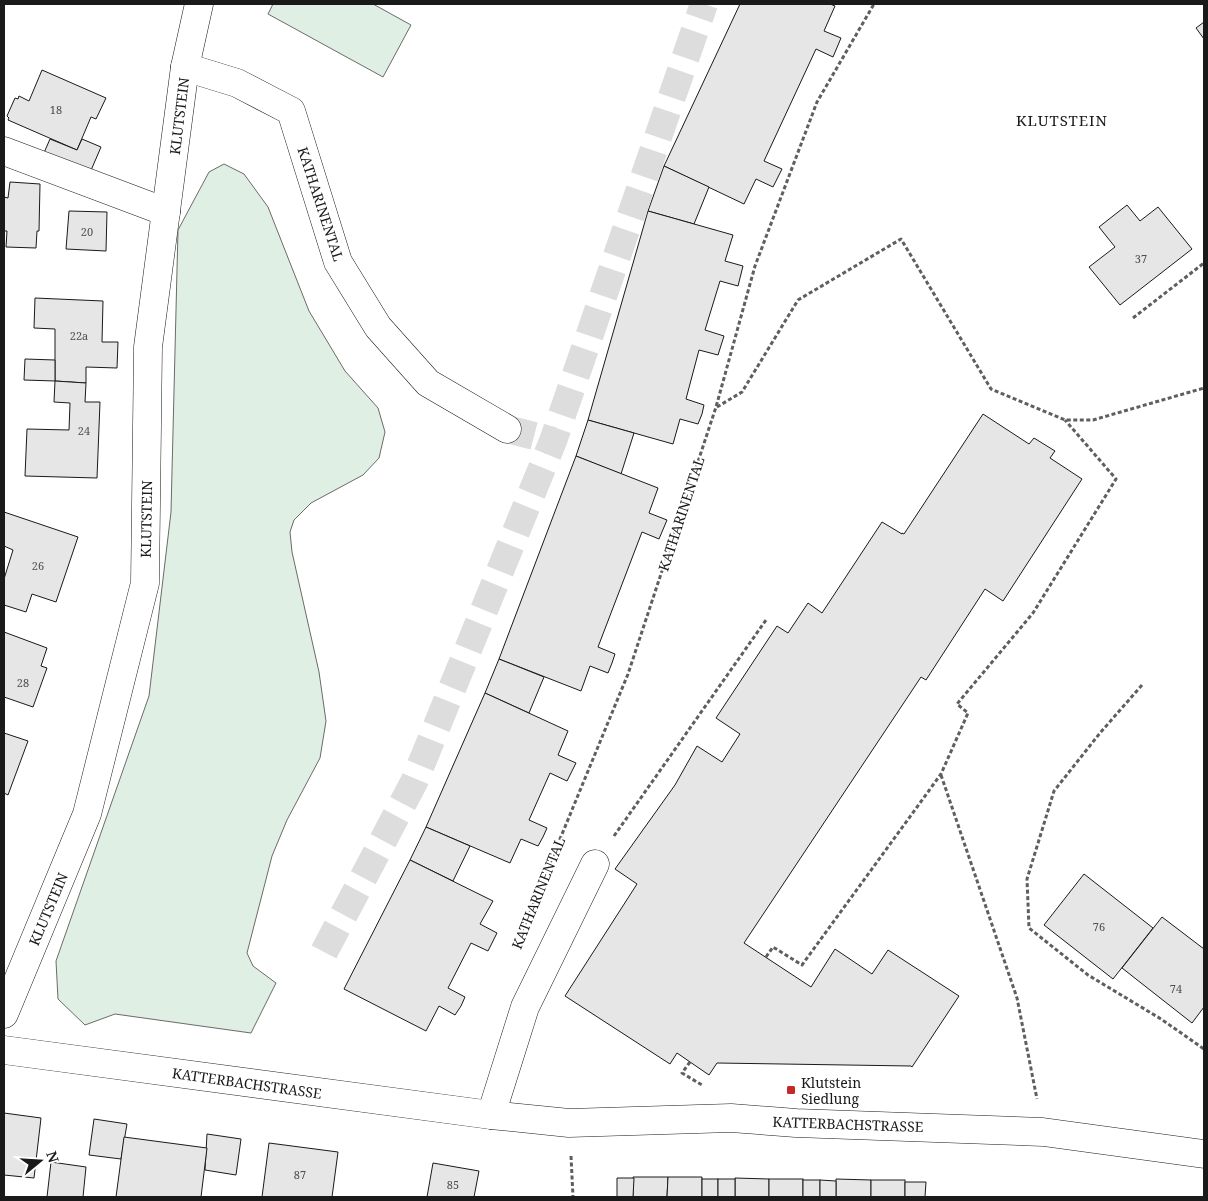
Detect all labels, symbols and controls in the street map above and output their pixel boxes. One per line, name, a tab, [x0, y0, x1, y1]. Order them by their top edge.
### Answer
street label: KLUTSTEIN	[165, 76, 193, 156]
house number: 18	[50, 102, 62, 117]
district label: KLUTSTEIN	[1016, 110, 1108, 130]
street label: KATHARINENTAL	[294, 144, 349, 264]
house number: 20	[81, 224, 93, 239]
house number: 37	[1135, 251, 1147, 266]
house number: 22a	[70, 328, 88, 343]
house number: 24	[78, 423, 90, 438]
street label: KATHARINENTAL	[654, 454, 709, 574]
street label: KLUTSTEIN	[136, 480, 156, 558]
house number: 26	[32, 558, 44, 573]
house number: 28	[17, 675, 29, 690]
street label: KATHARINENTAL	[507, 834, 569, 952]
street label: KLUTSTEIN	[24, 869, 72, 948]
house number: 76	[1093, 919, 1105, 934]
house number: 74	[1170, 981, 1182, 996]
street label: KATTERBACHSTRASSE	[171, 1063, 323, 1103]
place label: Klutstein Siedlung	[801, 1073, 861, 1108]
marker: Klutstein Siedlung	[785, 1084, 797, 1096]
street label: KATTERBACHSTRASSE	[772, 1112, 924, 1136]
north arrow	[15, 1136, 65, 1186]
text: N	[42, 1149, 64, 1165]
house number: 87	[294, 1167, 306, 1182]
house number: 85	[447, 1177, 459, 1192]

